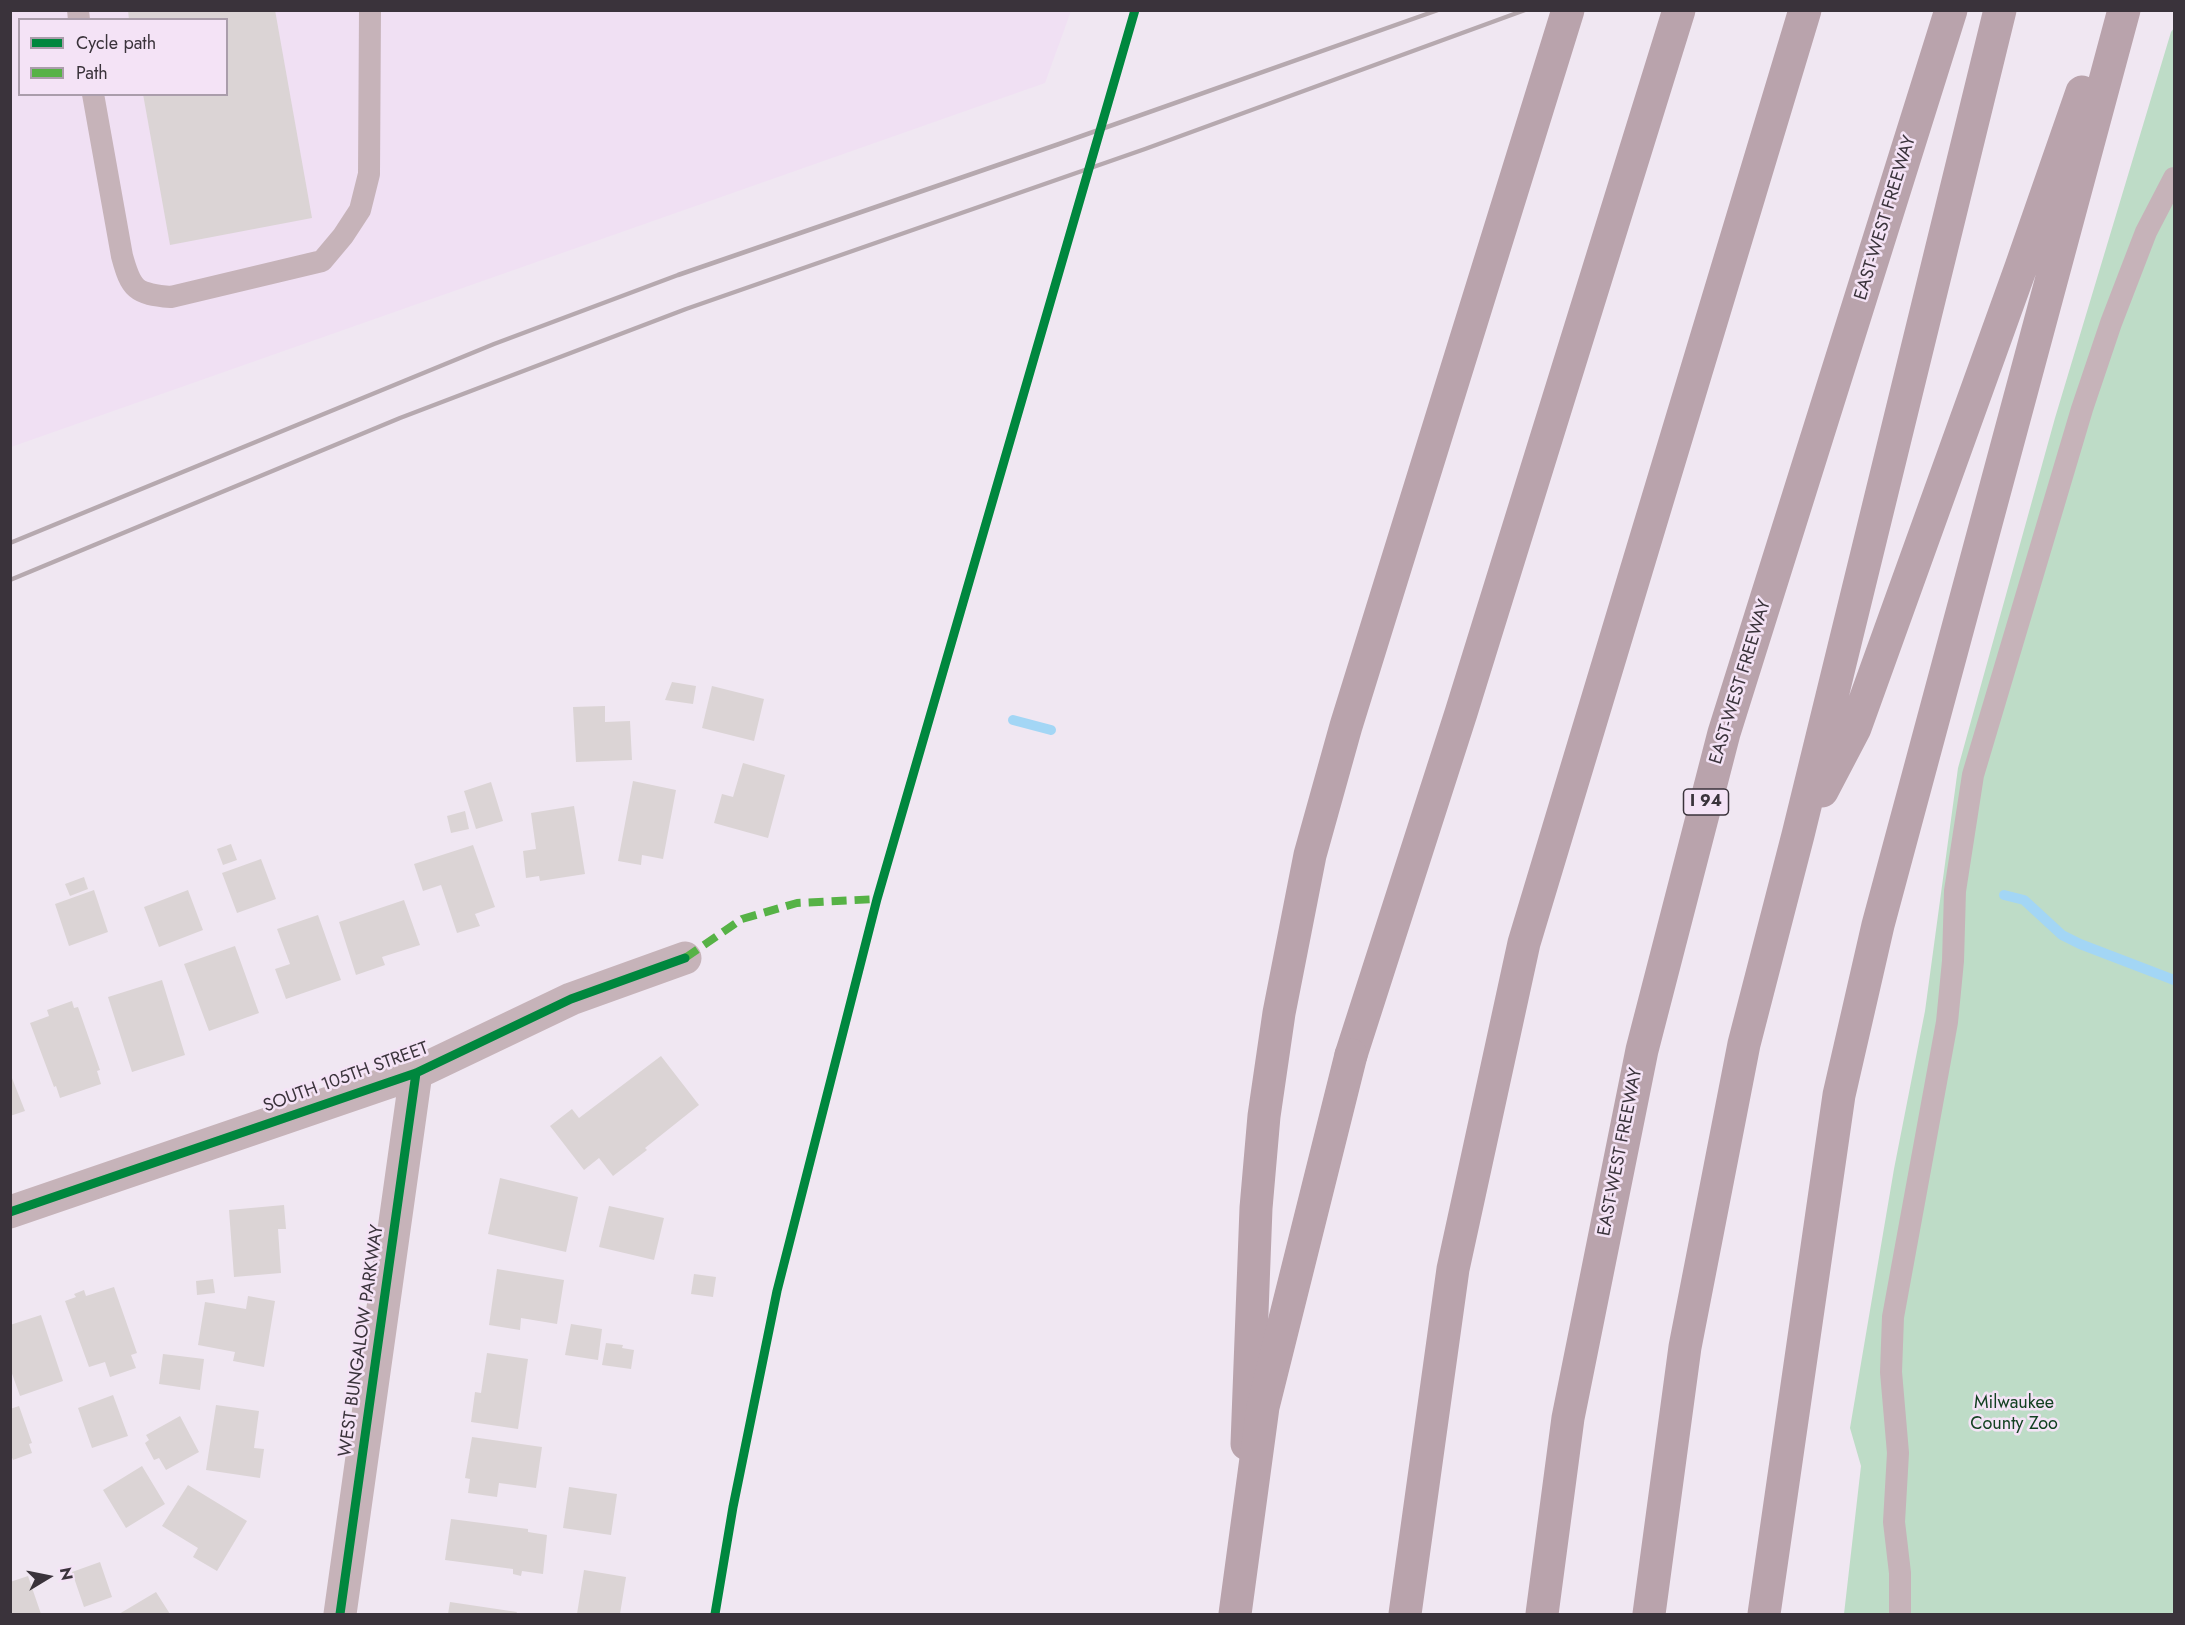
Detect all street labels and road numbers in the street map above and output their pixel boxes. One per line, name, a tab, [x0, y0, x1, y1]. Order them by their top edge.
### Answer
street label: EAST-WEST FREEWAY	[1851, 133, 1921, 303]
street label: EAST-WEST FREEWAY	[1706, 597, 1776, 767]
road number: I 94	[1684, 789, 1728, 815]
street label: SOUTH 105TH STREET	[260, 1038, 432, 1118]
street label: EAST-WEST FREEWAY	[1594, 1066, 1648, 1238]
street label: WEST BUNGALOW PARKWAY	[335, 1223, 389, 1459]

